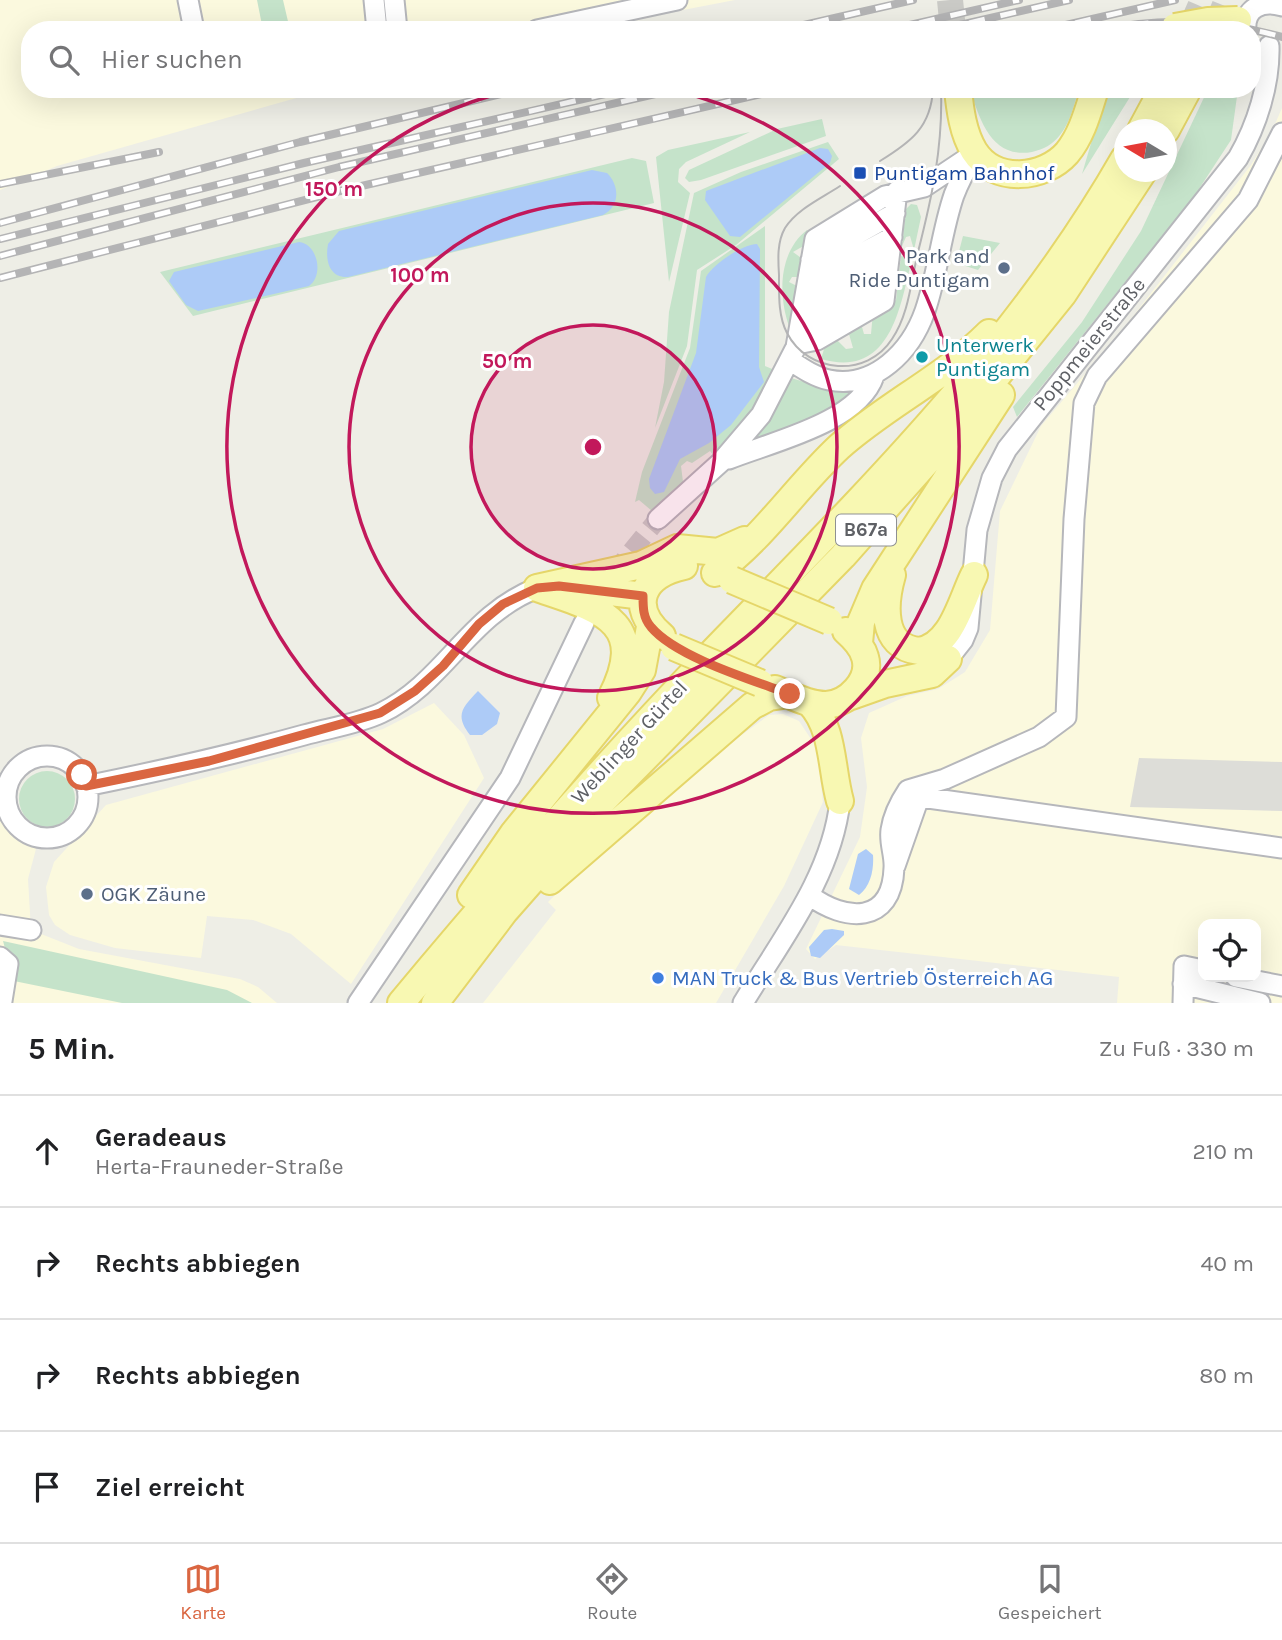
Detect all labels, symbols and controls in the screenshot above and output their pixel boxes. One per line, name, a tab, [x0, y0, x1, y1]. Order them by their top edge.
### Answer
search box	[21, 21, 1261, 98]
icon: search	[45, 41, 83, 79]
text: Hier suchen	[101, 44, 243, 75]
north arrow	[1114, 119, 1177, 182]
place label: Puntigam Bahnhof	[874, 161, 1055, 185]
marker: Puntigam Bahnhof	[852, 165, 868, 181]
text: 150 m	[305, 177, 363, 201]
place label: Park and Ride Puntigam	[848, 244, 990, 292]
marker: Park and Ride Puntigam	[996, 260, 1012, 276]
text: 100 m	[390, 263, 450, 287]
street label: Poppmeierstraße	[1028, 273, 1150, 415]
place label: Unterwerk Puntigam	[936, 333, 1034, 381]
text: 50 m	[482, 349, 532, 373]
marker: Unterwerk Puntigam	[914, 349, 930, 365]
centre of rings	[581, 435, 605, 459]
road number: B67a	[836, 514, 896, 545]
street label: Weblinger Gürtel	[566, 675, 692, 809]
route end	[774, 678, 805, 709]
route start	[66, 759, 97, 790]
place label: OGK Zäune	[101, 882, 206, 906]
marker: OGK Zäune	[79, 886, 95, 902]
map controls	[1198, 919, 1261, 982]
button: locate	[1198, 919, 1261, 982]
place label: MAN Truck & Bus Vertrieb Österreich AG	[672, 966, 1053, 990]
marker: MAN Truck & Bus Vertrieb Österreich AG	[650, 970, 666, 986]
text: 5 Min.	[28, 1031, 114, 1067]
text: Zu Fuß · 330 m	[1099, 1035, 1254, 1062]
text: Geradeaus	[95, 1122, 227, 1153]
icon: ahead	[28, 1132, 66, 1170]
text: 210 m	[1192, 1138, 1254, 1165]
text: Herta-Frauneder-Straße	[95, 1153, 344, 1180]
icon: right	[28, 1244, 66, 1282]
text: Rechts abbiegen	[95, 1248, 301, 1279]
text: 40 m	[1201, 1250, 1254, 1277]
icon: right	[28, 1356, 66, 1394]
text: Rechts abbiegen	[95, 1360, 301, 1391]
text: 80 m	[1199, 1362, 1254, 1389]
icon: arrive	[28, 1468, 66, 1506]
text: Ziel erreicht	[95, 1472, 245, 1503]
tab: Karte	[180, 1560, 226, 1624]
tab: Route	[587, 1560, 637, 1624]
tab: Gespeichert	[998, 1560, 1102, 1624]

